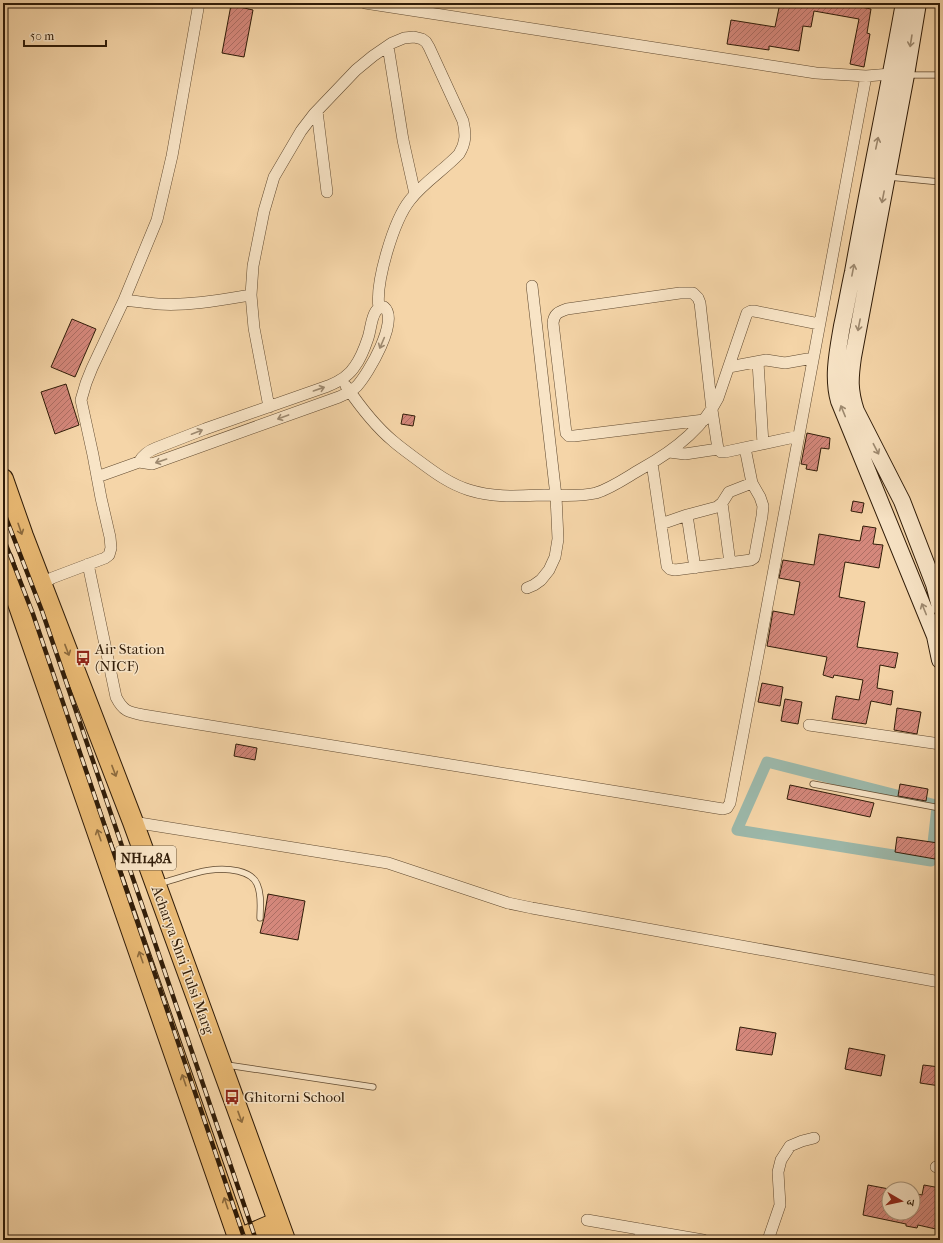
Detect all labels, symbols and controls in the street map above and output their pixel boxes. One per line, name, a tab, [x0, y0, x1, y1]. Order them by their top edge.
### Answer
scale bar	[24, 22, 106, 48]
text: 50 m	[30, 29, 54, 43]
one-way arrow	[907, 35, 915, 48]
one-way arrow	[874, 137, 882, 150]
one-way arrow	[879, 190, 887, 203]
one-way arrow	[849, 264, 857, 277]
one-way arrow	[855, 318, 863, 331]
one-way arrow	[377, 337, 385, 349]
one-way arrow	[313, 385, 325, 393]
one-way arrow	[838, 406, 846, 418]
one-way arrow	[278, 414, 290, 422]
one-way arrow	[190, 428, 202, 436]
one-way arrow	[872, 442, 880, 454]
one-way arrow	[154, 458, 167, 465]
one-way arrow	[17, 522, 25, 534]
one-way arrow	[920, 604, 928, 616]
place label: Air Station (NICF)	[94, 640, 165, 675]
one-way arrow	[64, 644, 72, 656]
bus stop icon: Air Station (NICF)	[74, 649, 92, 667]
one-way arrow	[110, 765, 118, 777]
one-way arrow	[95, 828, 102, 841]
road number: NH148A	[116, 846, 176, 870]
street label: Acharya Shri Tulsi Marg	[147, 882, 219, 1038]
one-way arrow	[137, 952, 145, 964]
one-way arrow	[179, 1075, 187, 1087]
bus stop icon: Ghitorni School	[223, 1088, 241, 1106]
place label: Ghitorni School	[244, 1088, 345, 1106]
one-way arrow	[236, 1111, 244, 1123]
north arrow	[881, 1181, 921, 1221]
one-way arrow	[222, 1198, 230, 1210]
text: उ	[903, 1198, 917, 1208]

